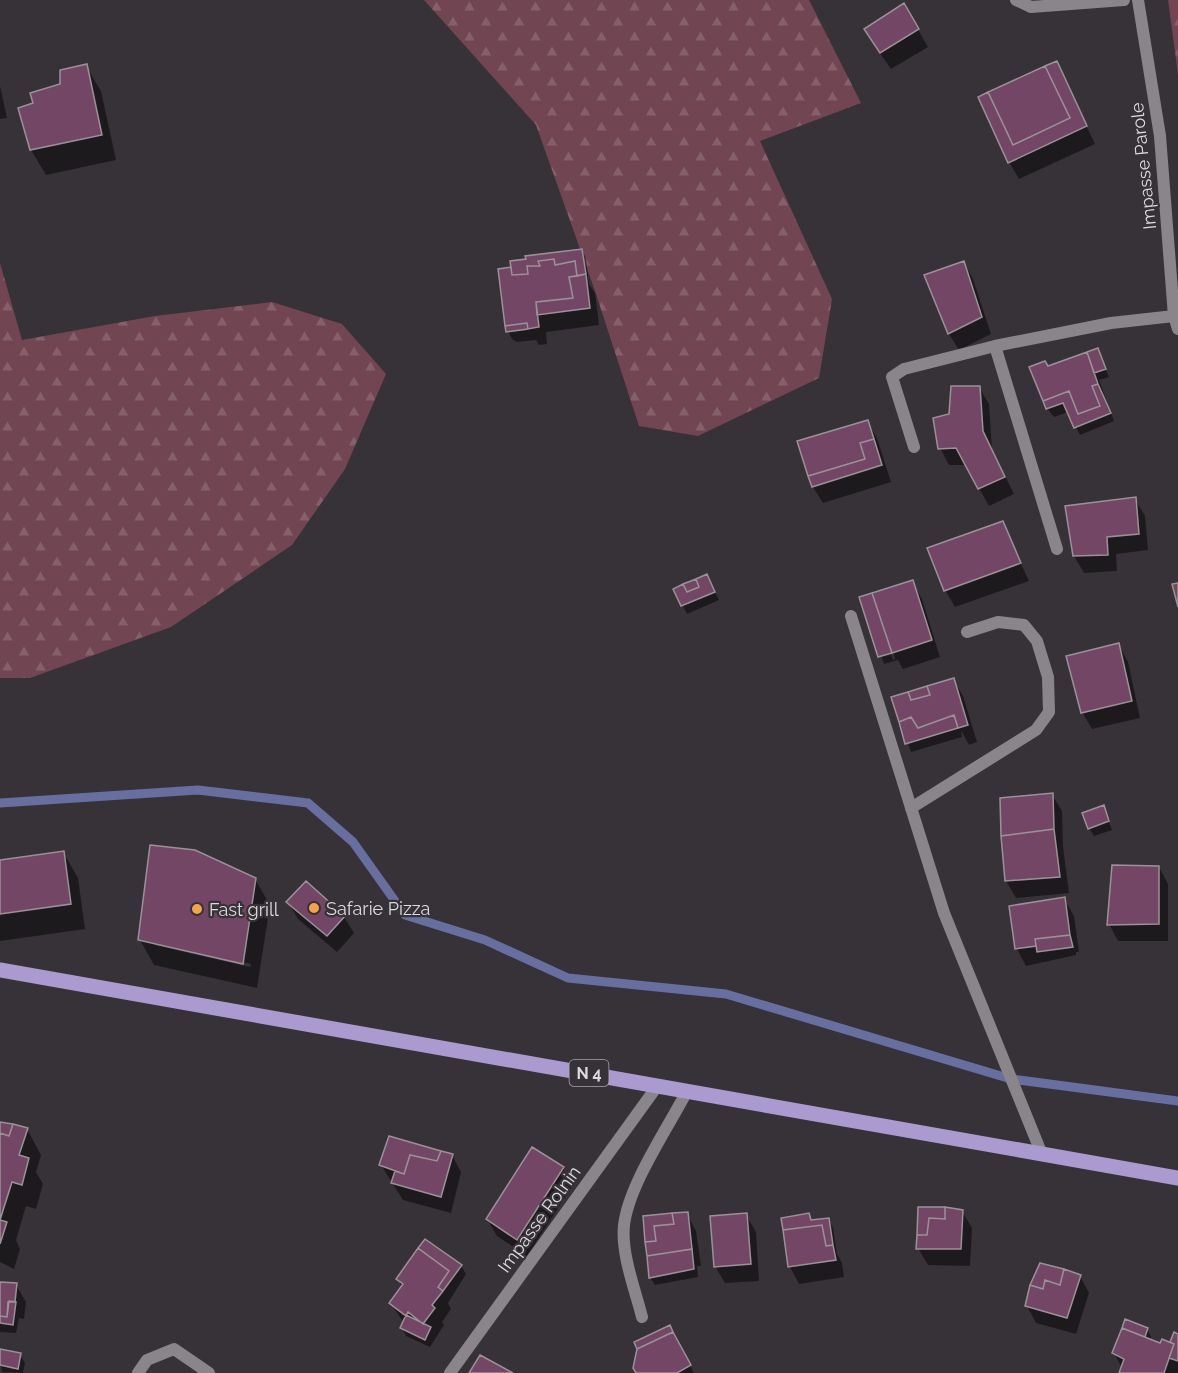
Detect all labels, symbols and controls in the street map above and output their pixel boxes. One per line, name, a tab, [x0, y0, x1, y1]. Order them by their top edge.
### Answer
street label: Impasse Parole	[1126, 101, 1160, 231]
place label: Safarie Pizza	[326, 898, 430, 919]
place label: Fast grill	[209, 899, 279, 920]
marker: Safarie Pizza	[307, 901, 321, 915]
marker: Fast grill	[190, 902, 204, 916]
road number: N 4	[570, 1060, 608, 1086]
street label: Impasse Rolnin	[493, 1162, 585, 1276]

